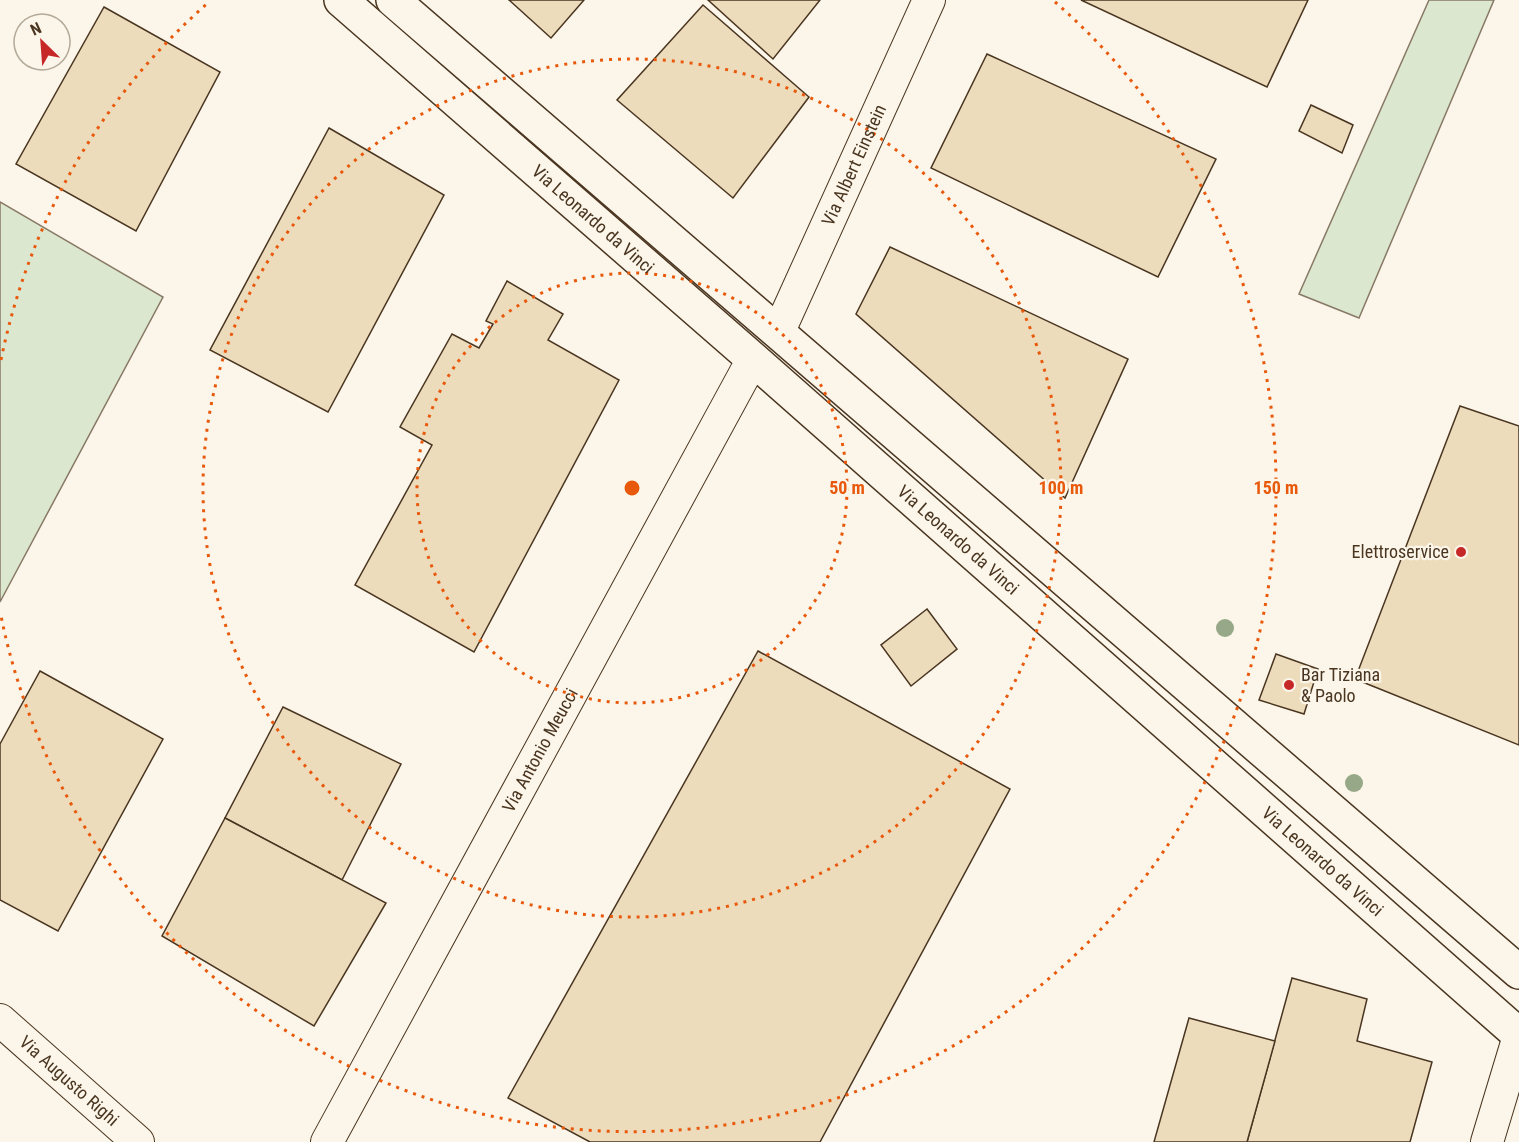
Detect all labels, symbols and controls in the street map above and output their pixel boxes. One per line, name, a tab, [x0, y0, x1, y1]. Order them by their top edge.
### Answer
north arrow	[12, 12, 72, 72]
text: N	[27, 18, 44, 40]
street label: Via Albert Einstein	[817, 101, 890, 229]
street label: Via Leonardo da Vinci	[528, 160, 658, 278]
text: 50 m	[829, 477, 865, 498]
text: 100 m	[1039, 477, 1083, 498]
text: 150 m	[1254, 477, 1298, 498]
centre of rings	[622, 478, 642, 498]
street label: Via Leonardo da Vinci	[893, 480, 1023, 599]
place label: Elettroservice	[1352, 541, 1449, 562]
marker: Elettroservice	[1454, 545, 1468, 559]
place label: Bar Tiziana & Paolo	[1301, 664, 1380, 706]
marker: Bar Tiziana & Paolo	[1282, 678, 1296, 692]
street label: Via Antonio Meucci	[498, 684, 582, 816]
street label: Via Leonardo da Vinci	[1258, 802, 1388, 920]
street label: Via Augusto Righi	[15, 1031, 123, 1130]

